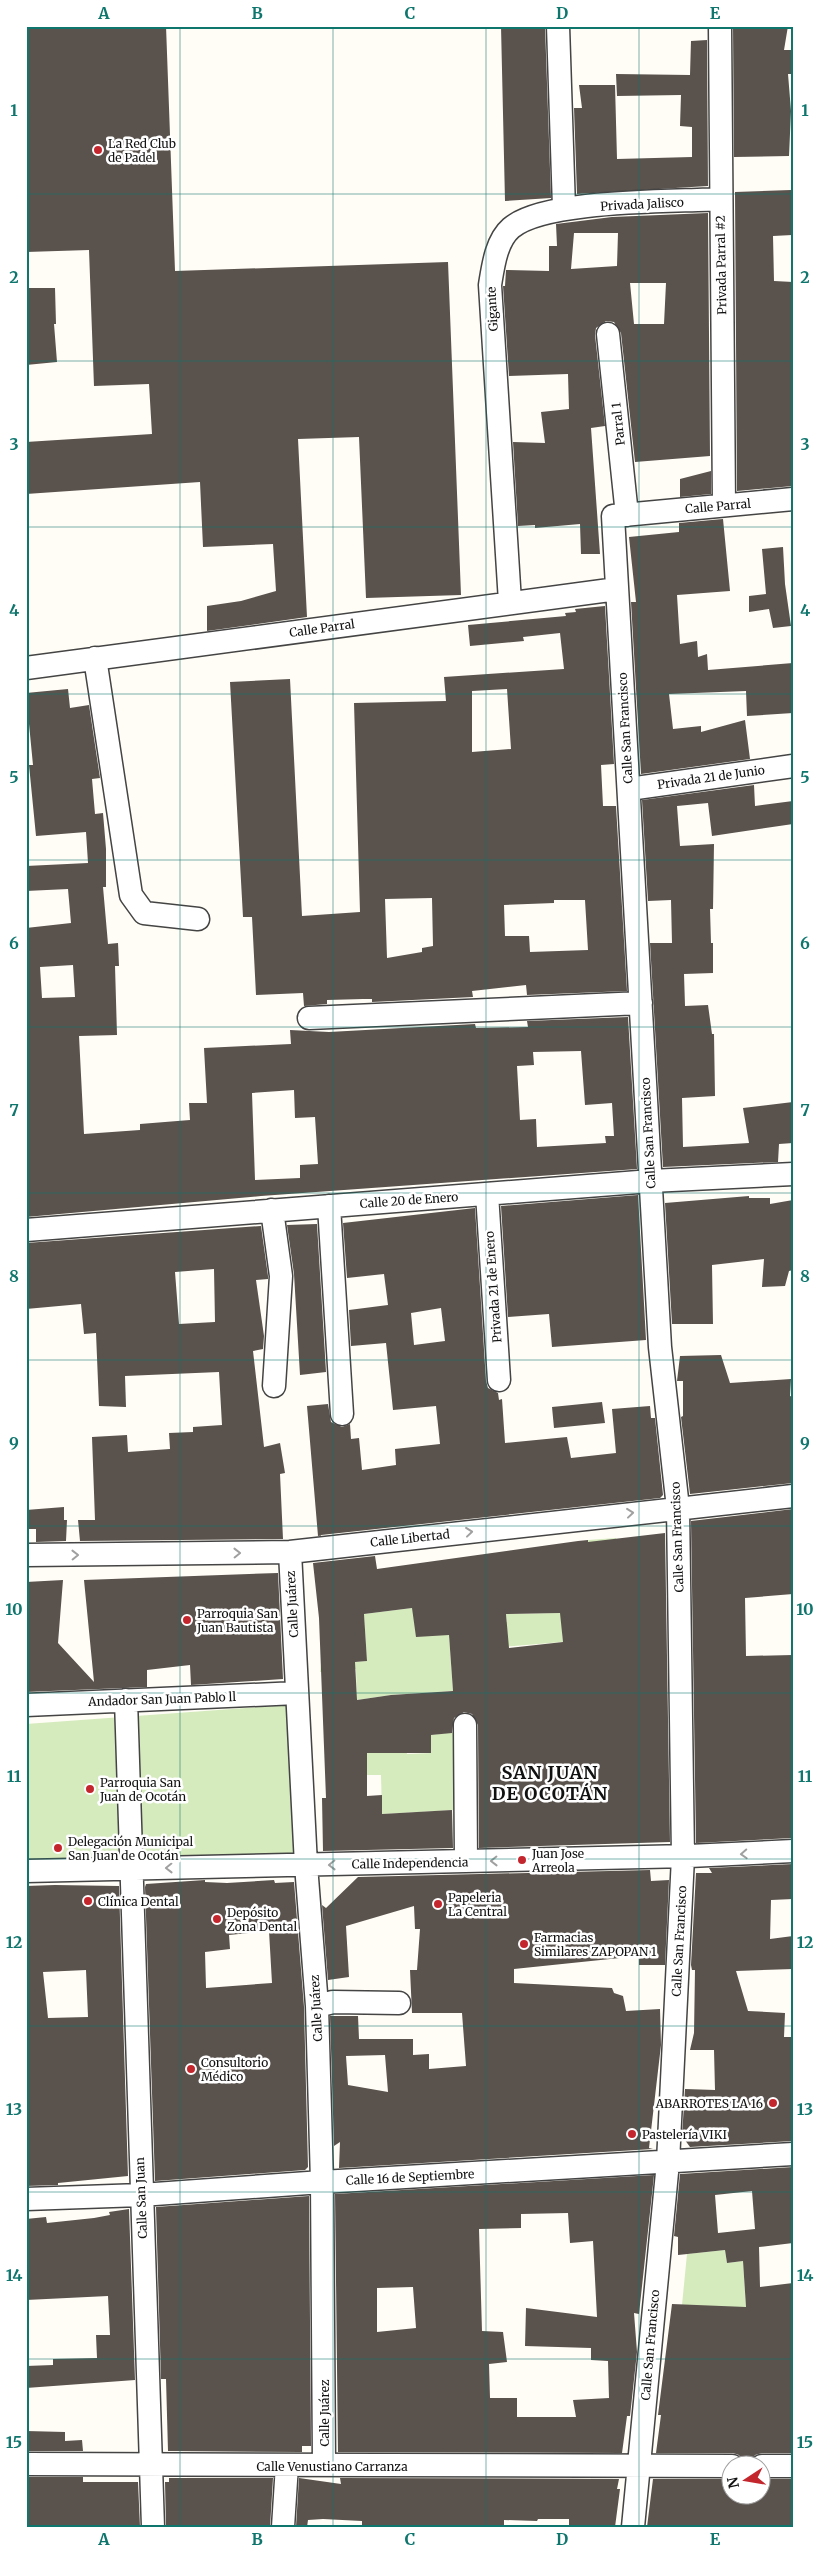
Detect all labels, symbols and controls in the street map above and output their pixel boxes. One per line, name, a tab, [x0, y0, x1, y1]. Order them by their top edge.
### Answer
text: A	[97, 3, 110, 23]
text: B	[251, 3, 263, 23]
text: C	[405, 3, 415, 23]
text: D	[556, 3, 568, 23]
text: E	[710, 3, 721, 23]
text: 1	[10, 100, 18, 120]
text: 1	[801, 100, 809, 120]
place label: La Red Club de Padel	[108, 136, 176, 165]
marker: La Red Club de Padel	[92, 144, 104, 156]
street label: Privada Jalisco	[600, 194, 684, 214]
street label: Privada Parral #2	[713, 215, 729, 315]
text: 2	[9, 267, 19, 287]
text: 2	[800, 267, 810, 287]
street label: Gigante	[483, 286, 501, 332]
street label: Parral 1	[608, 401, 628, 446]
text: 3	[9, 434, 19, 454]
text: 3	[800, 434, 810, 454]
street label: Calle Parral	[685, 496, 752, 516]
text: 4	[9, 600, 19, 620]
text: 4	[800, 600, 810, 620]
street label: Calle Parral	[288, 616, 356, 640]
street label: Calle San Francisco	[615, 672, 635, 784]
street label: Privada 21 de Junio	[656, 762, 766, 792]
text: 5	[9, 767, 19, 787]
text: 5	[800, 767, 810, 787]
text: 6	[9, 933, 19, 953]
text: 6	[800, 933, 810, 953]
street label: Calle San Francisco	[638, 1077, 658, 1189]
text: 7	[9, 1100, 19, 1120]
text: 7	[800, 1100, 810, 1120]
street label: Calle 20 de Enero	[359, 1189, 459, 1211]
street label: Privada 21 de Enero	[482, 1231, 504, 1343]
text: 8	[9, 1266, 19, 1286]
text: 8	[800, 1266, 810, 1286]
text: 9	[9, 1433, 19, 1453]
text: 9	[800, 1433, 810, 1453]
street label: Calle San Francisco	[668, 1481, 686, 1593]
one-way arrow	[627, 1508, 635, 1519]
street label: Calle Libertad	[370, 1526, 450, 1550]
one-way arrow	[465, 1527, 473, 1538]
one-way arrow	[234, 1547, 242, 1558]
one-way arrow	[72, 1550, 79, 1560]
street label: Calle Juárez	[283, 1570, 301, 1638]
text: 10	[5, 1599, 23, 1619]
text: 10	[796, 1599, 814, 1619]
place label: Parroquia San Juan Bautista	[196, 1606, 278, 1635]
marker: Parroquia San Juan Bautista	[181, 1614, 193, 1626]
street label: Andador San Juan Pablo ll	[87, 1689, 236, 1709]
district label: SAN JUAN DE OCOTÁN	[492, 1761, 608, 1805]
text: 11	[7, 1766, 22, 1786]
text: 11	[798, 1766, 813, 1786]
place label: Parroquia San Juan de Ocotán	[99, 1775, 186, 1804]
marker: Parroquia San Juan de Ocotán	[84, 1783, 96, 1795]
place label: Delegación Municipal San Juan de Ocotán	[68, 1834, 194, 1863]
marker: Delegación Municipal San Juan de Ocotán	[52, 1842, 64, 1854]
place label: Juan Jose Arreola	[531, 1846, 584, 1875]
one-way arrow	[740, 1848, 748, 1859]
street label: Calle Independencia	[352, 1854, 469, 1872]
marker: Juan Jose Arreola	[516, 1854, 528, 1866]
one-way arrow	[490, 1856, 498, 1866]
one-way arrow	[327, 1859, 335, 1870]
one-way arrow	[165, 1863, 173, 1874]
street label: Calle San Francisco	[669, 1885, 689, 1997]
place label: Papeleria La Central	[448, 1890, 507, 1919]
place label: Clínica Dental	[98, 1894, 179, 1909]
marker: Clínica Dental	[82, 1895, 94, 1907]
marker: Papeleria La Central	[432, 1898, 444, 1910]
place label: Depósito Zona Dental	[227, 1905, 298, 1934]
marker: Depósito Zona Dental	[211, 1913, 223, 1925]
place label: Farmacias Similares ZAPOPAN 1	[534, 1930, 657, 1959]
text: 12	[6, 1932, 22, 1952]
text: 12	[797, 1932, 813, 1952]
marker: Farmacias Similares ZAPOPAN 1	[518, 1938, 530, 1950]
street label: Calle Juárez	[307, 1974, 325, 2042]
place label: Consultorio Médico	[201, 2055, 268, 2084]
marker: Consultorio Médico	[185, 2063, 197, 2075]
place label: ABARROTES LA 16	[655, 2096, 763, 2111]
marker: ABARROTES LA 16	[767, 2097, 779, 2109]
text: 13	[6, 2099, 22, 2119]
text: 13	[797, 2099, 813, 2119]
place label: Pastelería VIKI	[642, 2127, 727, 2142]
marker: Pastelería VIKI	[626, 2128, 638, 2140]
street label: Calle San Juan	[132, 2157, 150, 2239]
street label: Calle 16 de Septiembre	[345, 2166, 475, 2188]
text: 14	[6, 2265, 22, 2285]
text: 14	[797, 2265, 813, 2285]
street label: Calle San Francisco	[638, 2289, 662, 2401]
street label: Calle Juárez	[317, 2379, 332, 2446]
text: 15	[6, 2432, 22, 2452]
text: 15	[797, 2432, 813, 2452]
north arrow	[722, 2456, 772, 2506]
street label: Calle Venustiano Carranza	[256, 2459, 408, 2474]
text: N	[723, 2475, 743, 2490]
text: A	[97, 2529, 110, 2549]
text: B	[251, 2529, 263, 2549]
text: C	[405, 2529, 415, 2549]
text: D	[556, 2529, 568, 2549]
text: E	[710, 2529, 721, 2549]

